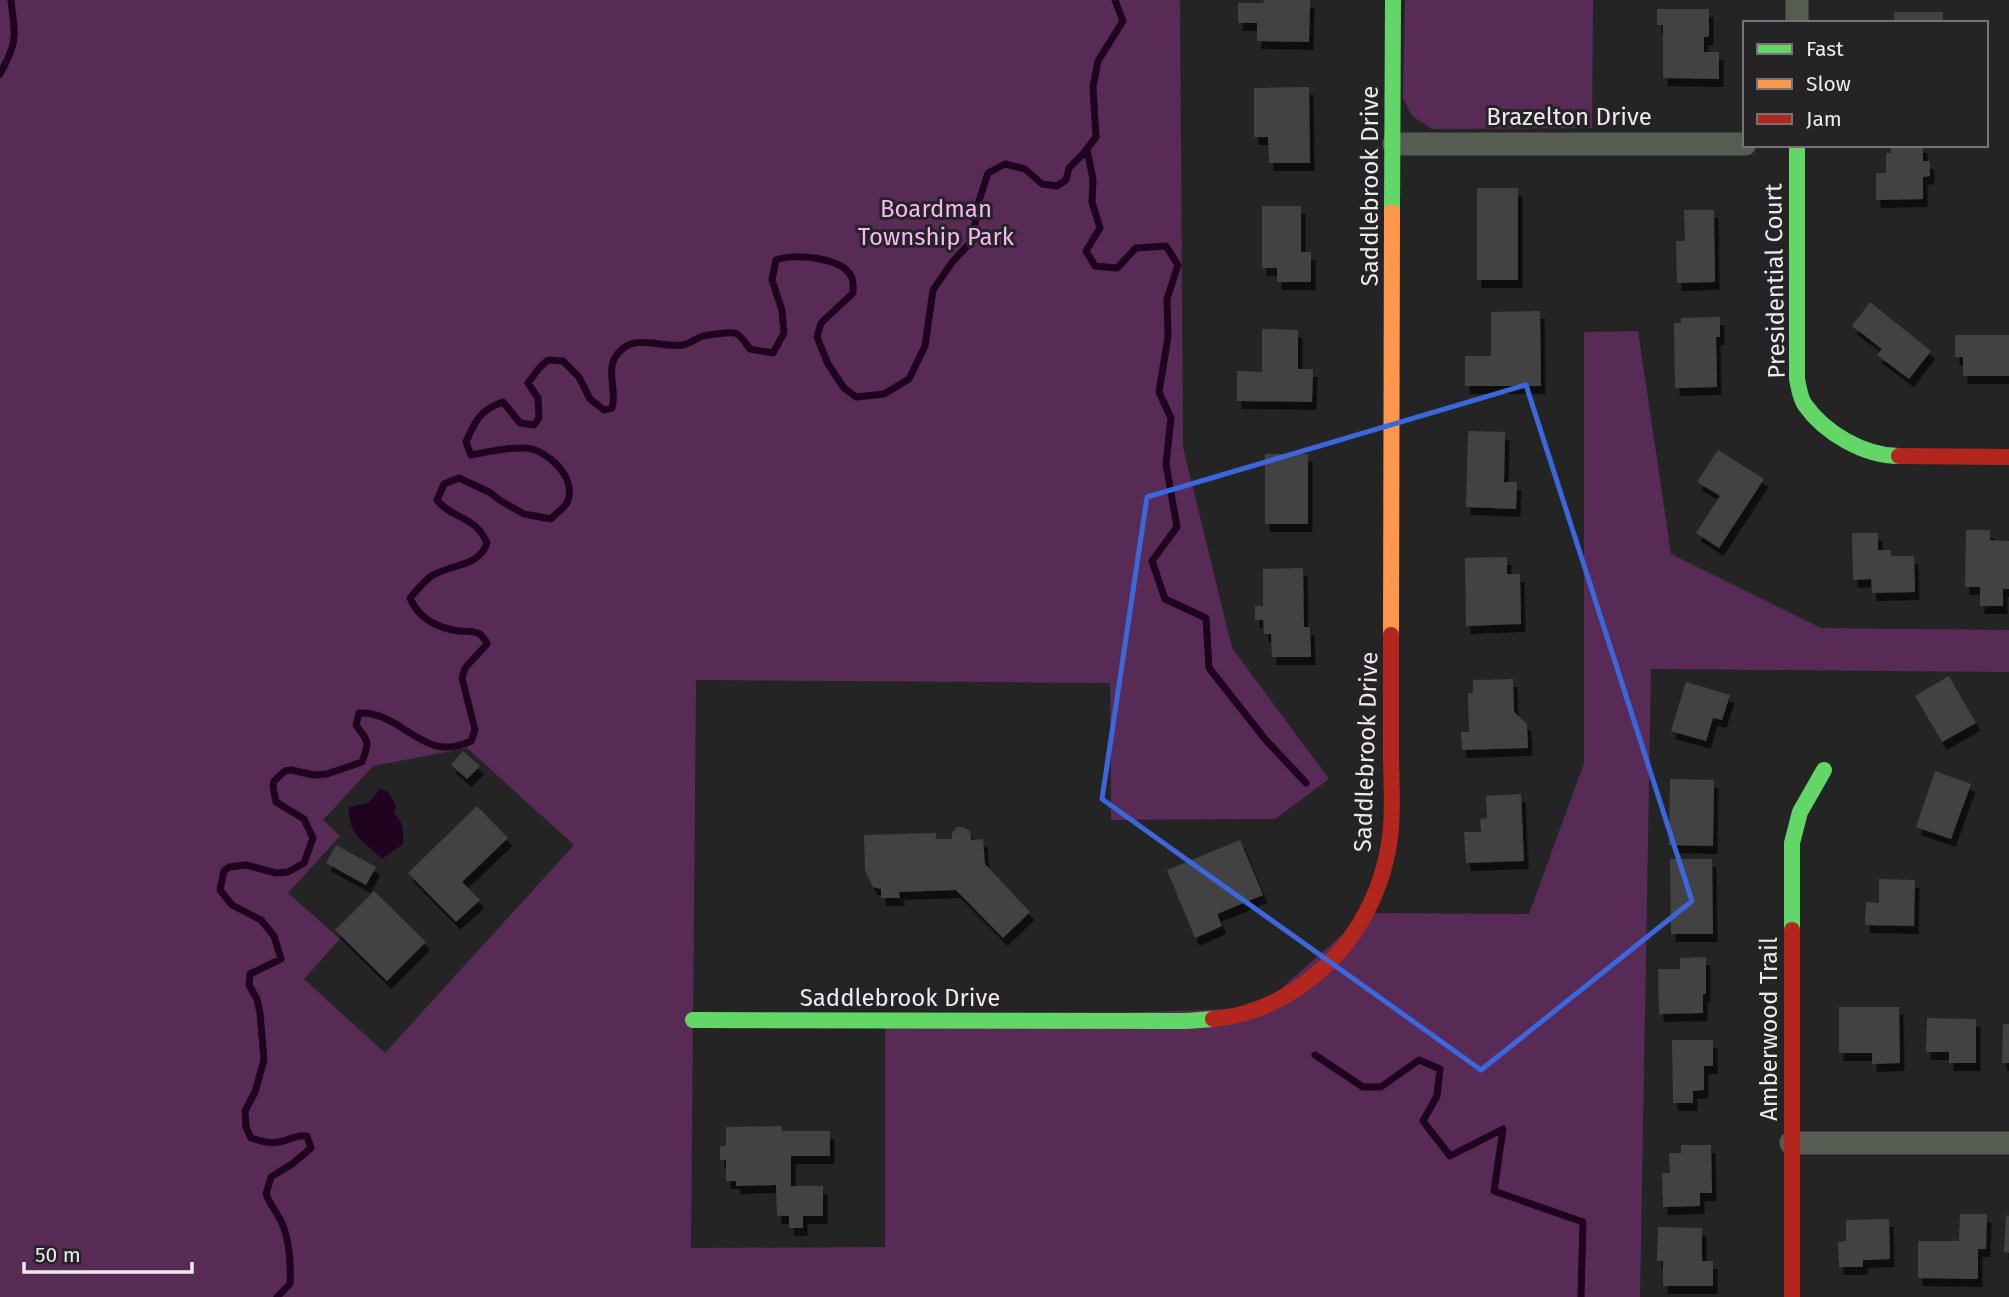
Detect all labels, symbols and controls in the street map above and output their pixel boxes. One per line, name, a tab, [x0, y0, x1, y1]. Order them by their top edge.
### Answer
legend	[1743, 21, 1988, 147]
text: Fast	[1806, 36, 1844, 62]
text: Slow	[1806, 71, 1851, 97]
street label: Saddlebrook Drive	[1356, 86, 1384, 286]
street label: Brazelton Drive	[1486, 103, 1652, 131]
text: Jam	[1806, 106, 1842, 132]
street label: Presidential Court	[1759, 183, 1791, 379]
park label: Boardman Township Park	[858, 195, 1015, 251]
street label: Saddlebrook Drive	[1349, 651, 1383, 853]
street label: Amberwood Trail	[1755, 937, 1783, 1121]
street label: Saddlebrook Drive	[800, 984, 1000, 1012]
scale bar	[24, 1230, 192, 1274]
text: 50 m	[35, 1242, 81, 1268]

